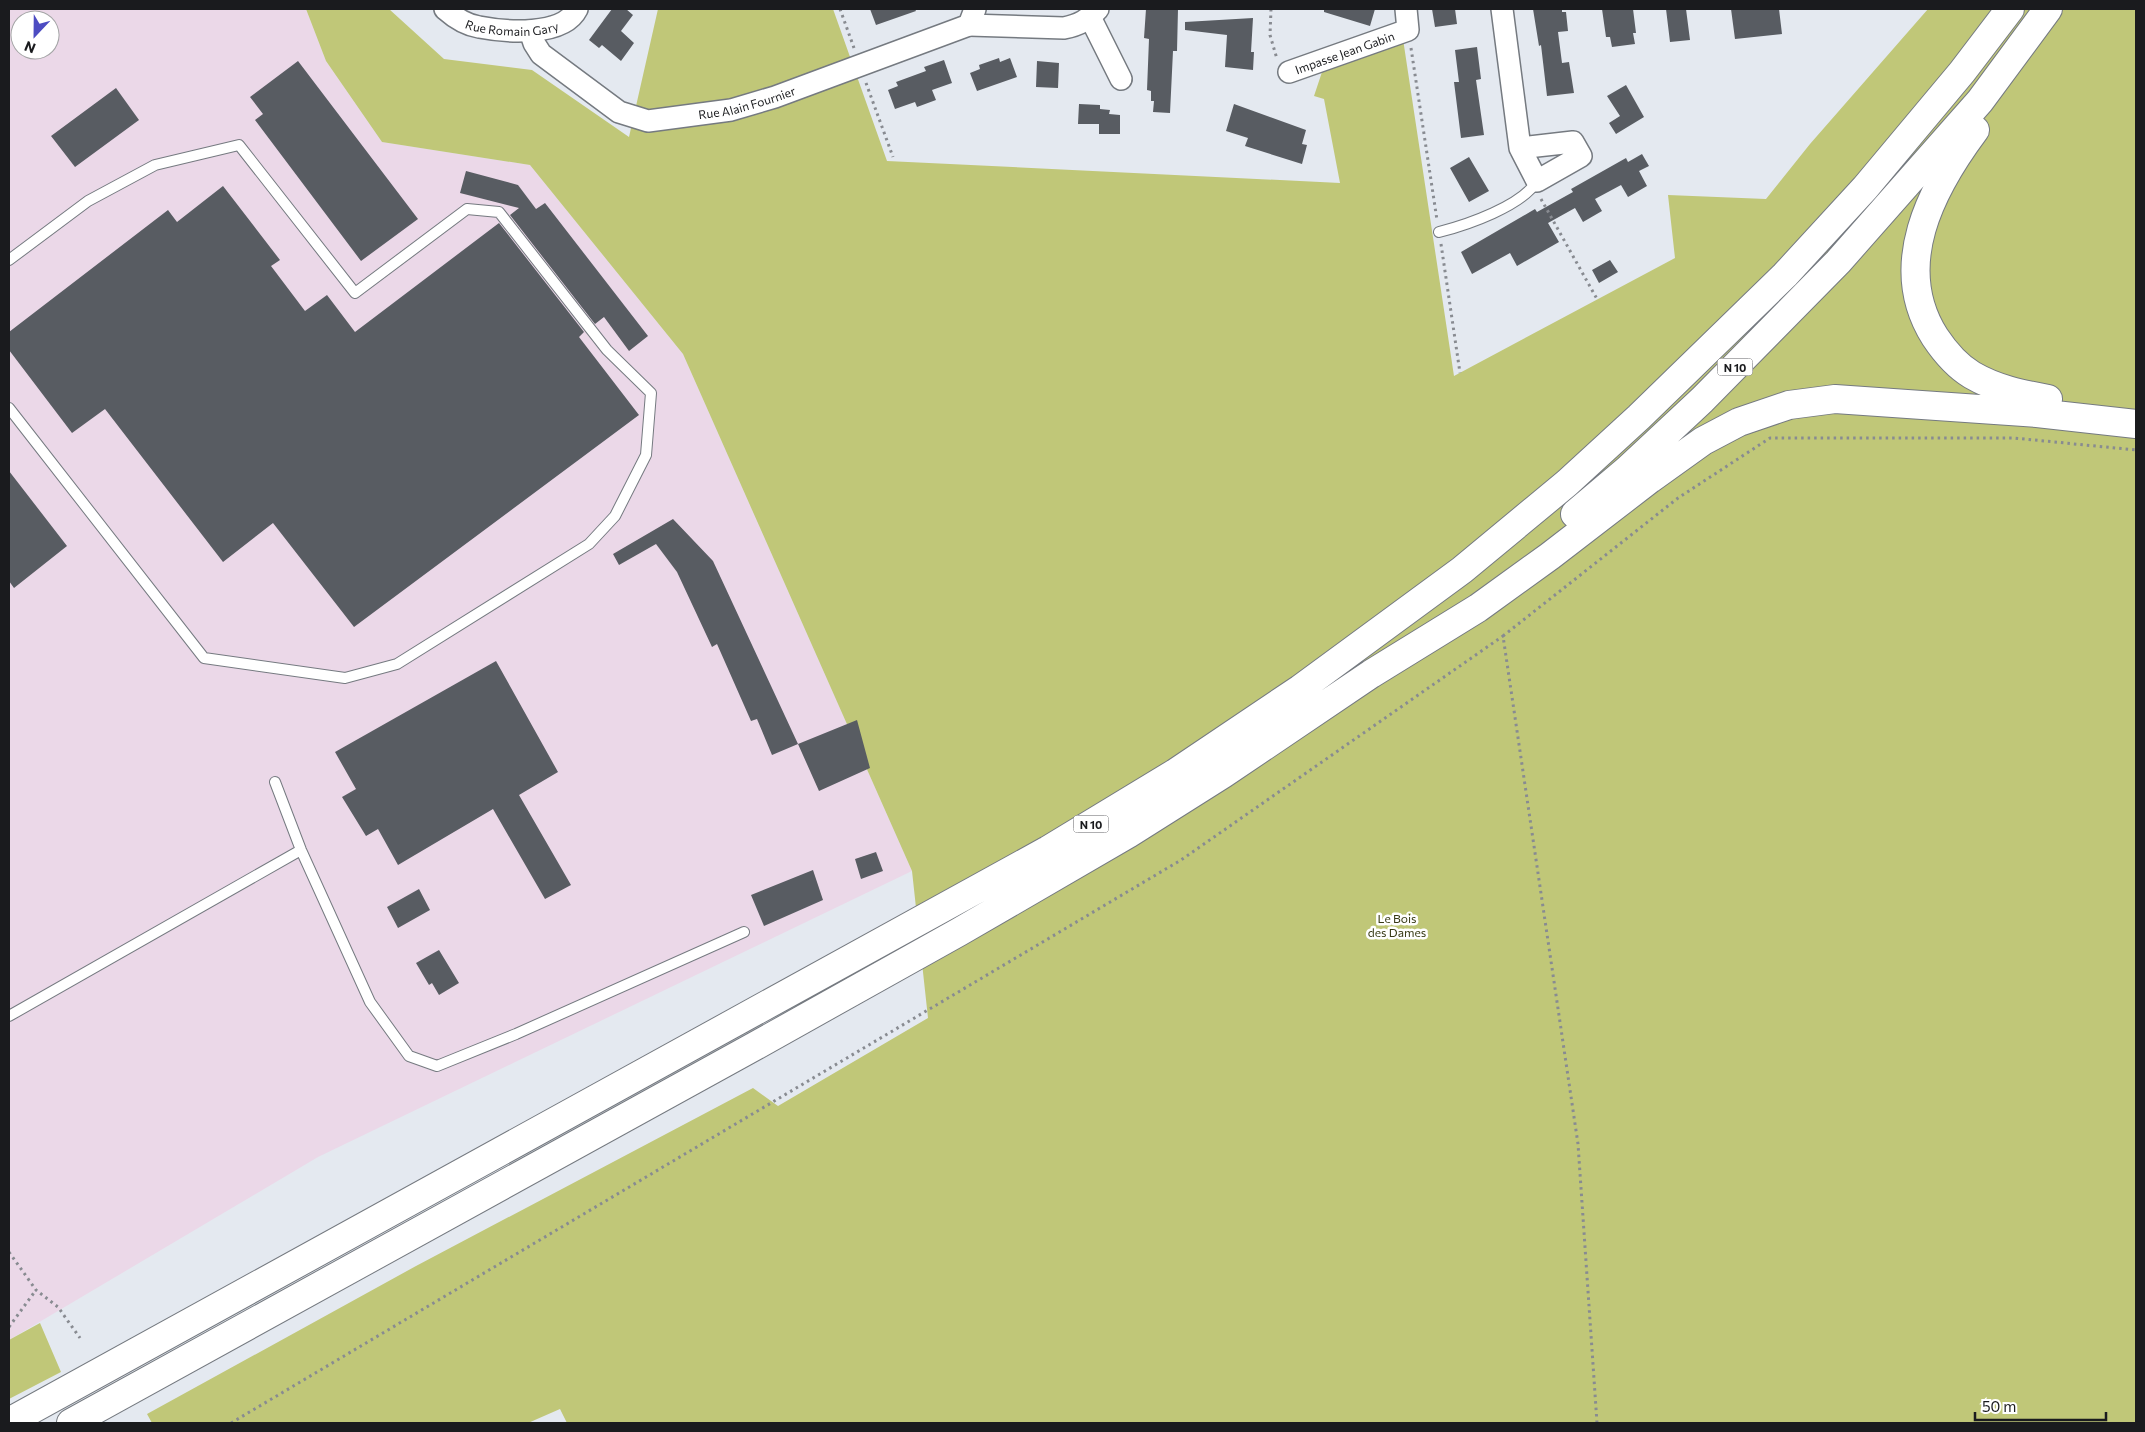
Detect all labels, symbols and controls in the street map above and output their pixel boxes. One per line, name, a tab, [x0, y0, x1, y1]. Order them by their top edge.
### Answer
north arrow	[10, 10, 60, 60]
street label: Rue Romain Gary	[464, 17, 560, 38]
street label: Impasse Jean Gabin	[1293, 28, 1396, 76]
text: N	[22, 38, 38, 57]
street label: Rue Alain Fournier	[698, 83, 797, 121]
road number: N 10	[1718, 358, 1752, 376]
road number: N 10	[1074, 816, 1108, 832]
park label: Le Bois des Dames	[1368, 911, 1426, 939]
scale bar	[1975, 1390, 2106, 1422]
text: 50 m	[1982, 1397, 2016, 1415]

